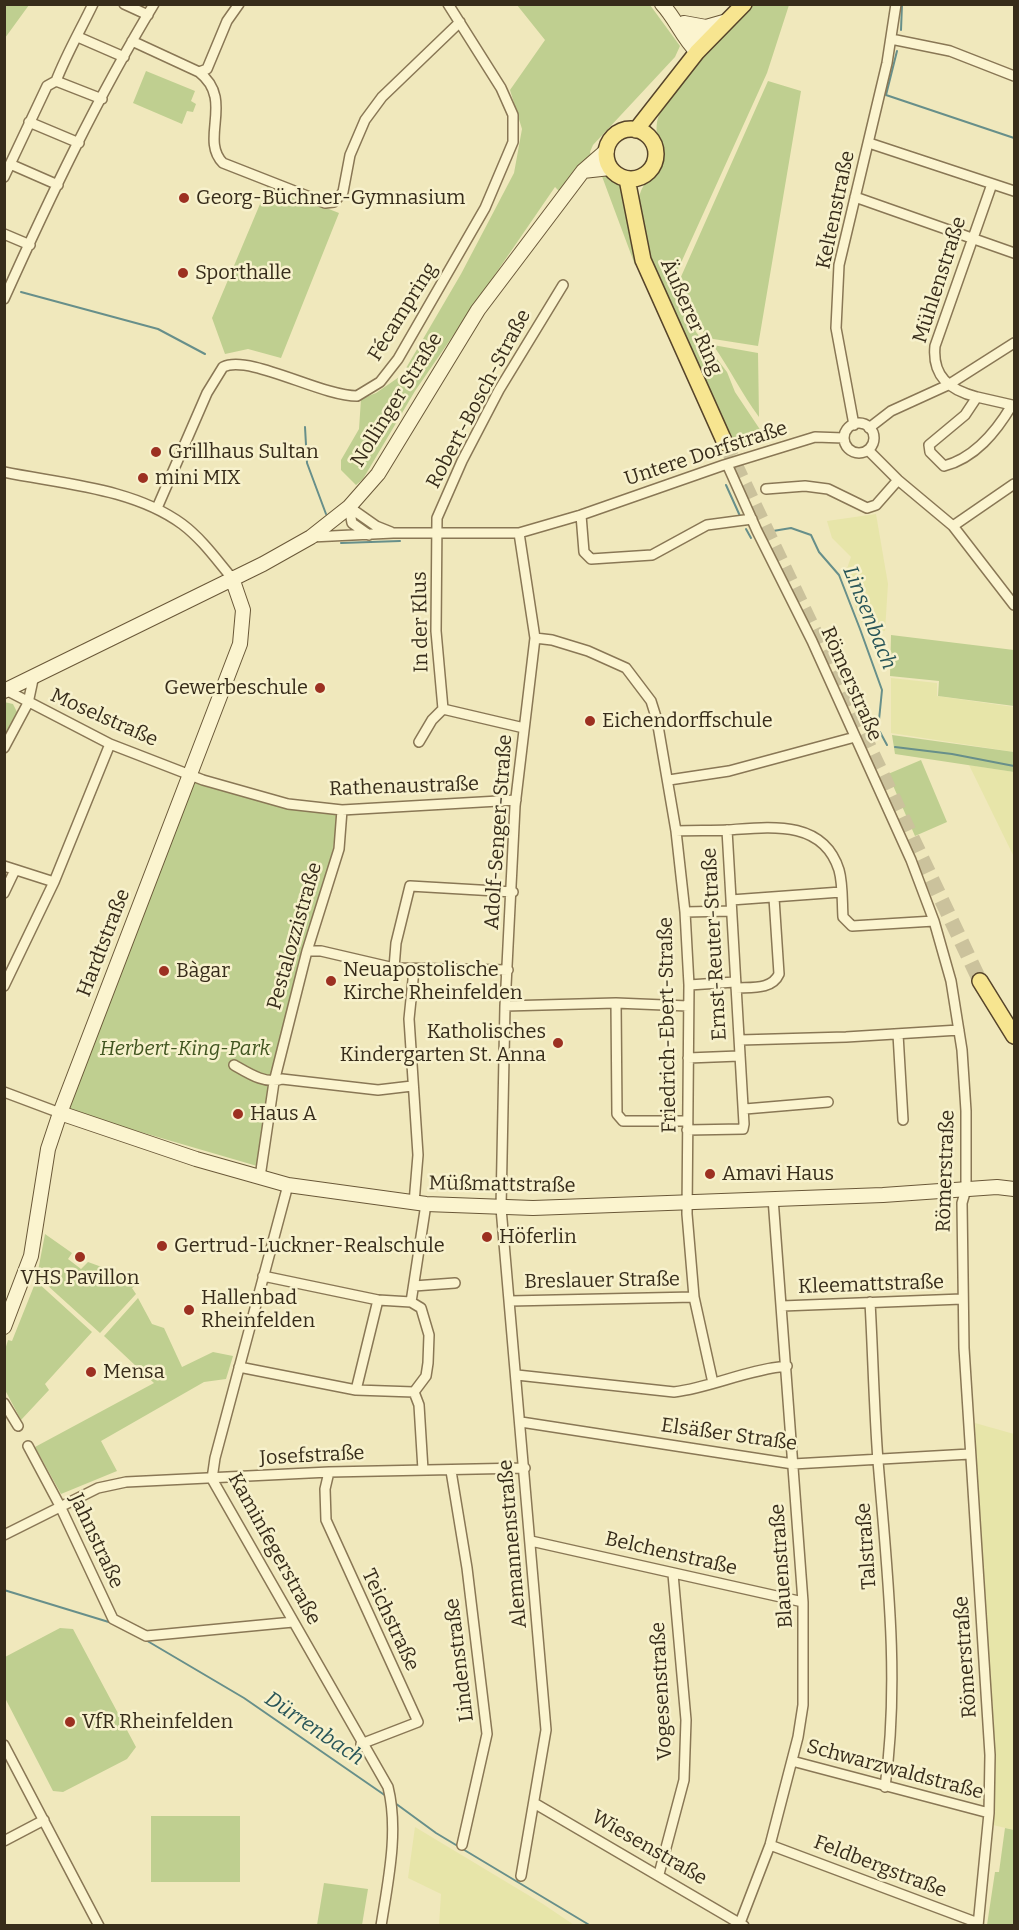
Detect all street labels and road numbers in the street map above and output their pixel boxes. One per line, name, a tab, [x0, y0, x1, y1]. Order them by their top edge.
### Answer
street label: Keltenstraße	[812, 149, 860, 271]
street label: Mühlenstraße	[908, 214, 972, 346]
street label: Äußerer Ring	[655, 255, 727, 379]
street label: Fécampring	[363, 258, 443, 366]
street label: Robert-Bosch-Straße	[422, 305, 536, 493]
street label: Nollinger Straße	[346, 328, 448, 472]
street label: Untere Dorfstraße	[622, 416, 790, 492]
street label: In der Klus	[408, 571, 434, 673]
street label: Römerstraße	[815, 623, 887, 745]
street label: Moselstraße	[47, 684, 161, 752]
street label: Adolf-Senger-Straße	[480, 734, 518, 930]
street label: Rathenaustraße	[329, 772, 479, 802]
street label: Ernst-Reuter-Straße	[698, 847, 732, 1041]
street label: Pestalozzistraße	[262, 860, 328, 1012]
street label: Hardtstraße	[72, 886, 136, 1000]
street label: Friedrich-Ebert-Straße	[654, 917, 682, 1133]
street label: Römerstraße	[932, 1109, 960, 1233]
street label: Müßmattstraße	[428, 1172, 576, 1198]
street label: Breslauer Straße	[524, 1268, 680, 1294]
street label: Kleemattstraße	[798, 1270, 944, 1300]
street label: Elsäßer Straße	[659, 1414, 799, 1456]
street label: Josefstraße	[259, 1441, 365, 1471]
street label: Alemannenstraße	[494, 1459, 532, 1629]
street label: Kaminfegerstraße	[222, 1469, 326, 1629]
street label: Jahnstraße	[64, 1490, 128, 1592]
street label: Talstraße	[852, 1502, 882, 1590]
street label: Blauenstraße	[766, 1503, 798, 1629]
street label: Belchenstraße	[603, 1527, 739, 1581]
street label: Teichstraße	[356, 1565, 424, 1675]
street label: Römerstraße	[950, 1595, 982, 1719]
street label: Lindenstraße	[441, 1597, 479, 1723]
street label: Vogesenstraße	[646, 1621, 678, 1761]
street label: Schwarzwaldstraße	[804, 1735, 986, 1805]
street label: Wiesenstraße	[587, 1805, 711, 1891]
street label: Feldbergstraße	[810, 1831, 950, 1903]

